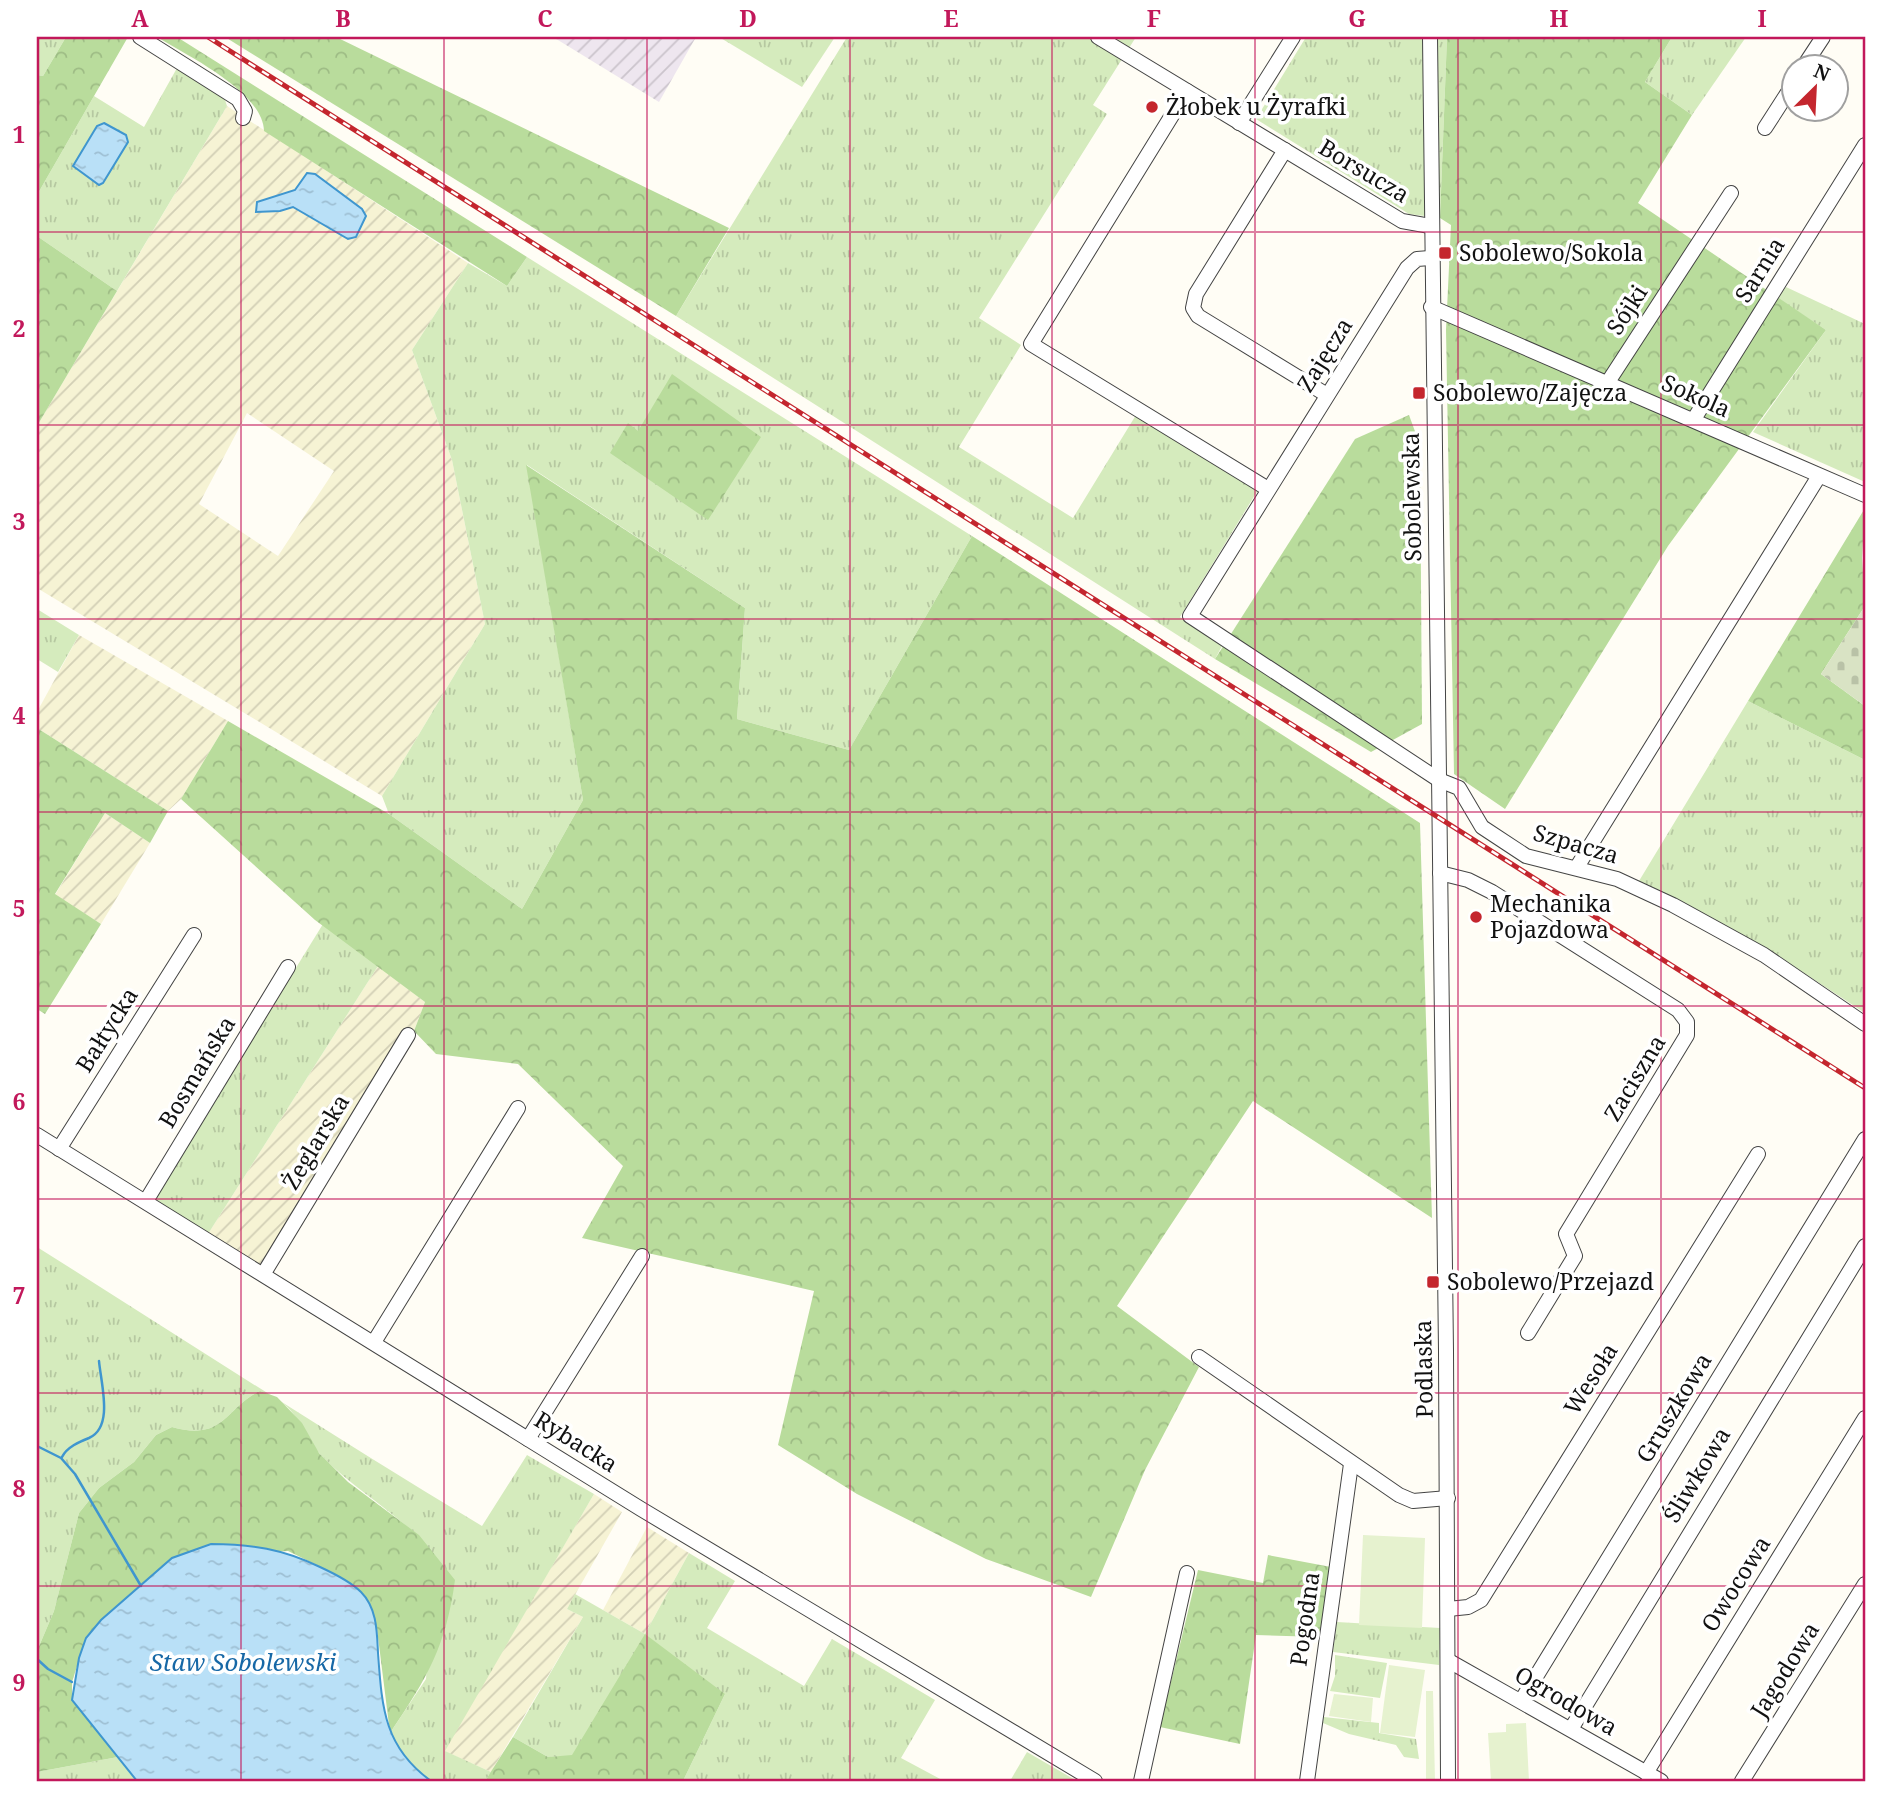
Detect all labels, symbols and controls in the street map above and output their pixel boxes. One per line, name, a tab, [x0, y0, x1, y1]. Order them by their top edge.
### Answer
text: A	[131, 2, 149, 34]
text: B	[335, 2, 351, 34]
text: C	[537, 2, 553, 34]
text: D	[739, 2, 757, 34]
text: E	[943, 2, 959, 34]
text: F	[1147, 2, 1161, 34]
text: G	[1348, 2, 1366, 34]
text: H	[1550, 2, 1569, 34]
text: I	[1757, 2, 1767, 34]
north arrow	[1780, 52, 1850, 122]
text: N	[1810, 58, 1834, 87]
place label: Żłobek u Żyrafki	[1166, 90, 1347, 122]
marker: Żłobek u Żyrafki	[1144, 99, 1160, 115]
text: 1	[13, 118, 26, 150]
street label: Borsucza	[1313, 131, 1416, 210]
street label: Sarnia	[1727, 231, 1792, 308]
place label: Sobolewo/Sokola	[1459, 236, 1643, 268]
marker: Sobolewo/Sokola	[1437, 245, 1453, 261]
street label: Sójki	[1598, 278, 1654, 341]
street label: Zajęcza	[1289, 311, 1359, 398]
text: 2	[13, 312, 26, 344]
street label: Sokola	[1657, 366, 1736, 424]
place label: Sobolewo/Zajęcza	[1433, 376, 1627, 408]
marker: Sobolewo/Zajęcza	[1411, 385, 1427, 401]
street label: Sobolewska	[1394, 432, 1428, 562]
text: 3	[13, 505, 26, 537]
text: 4	[13, 699, 26, 731]
street label: Szpacza	[1530, 816, 1623, 870]
place label: Mechanika Pojazdowa	[1490, 887, 1611, 945]
text: 5	[13, 892, 26, 924]
marker: Mechanika Pojazdowa	[1468, 909, 1484, 925]
street label: Bałtycka	[68, 981, 145, 1078]
street label: Bosmańska	[150, 1010, 242, 1133]
street label: Zaciszna	[1596, 1028, 1672, 1127]
text: 6	[13, 1085, 26, 1117]
street label: Żeglarska	[274, 1088, 356, 1195]
place label: Sobolewo/Przejazd	[1447, 1265, 1654, 1297]
marker: Sobolewo/Przejazd	[1425, 1274, 1441, 1290]
text: 7	[13, 1279, 26, 1311]
street label: Podlaska	[1406, 1320, 1440, 1418]
street label: Wesoła	[1556, 1336, 1625, 1420]
street label: Gruszkowa	[1628, 1347, 1719, 1468]
street label: Rybacka	[529, 1403, 624, 1479]
street label: Śliwkowa	[1655, 1421, 1737, 1528]
text: 8	[13, 1472, 26, 1504]
street label: Owocowa	[1693, 1529, 1777, 1638]
street label: Pogodna	[1282, 1570, 1326, 1668]
street label: Jagodowa	[1742, 1616, 1826, 1724]
water label: Staw Sobolewski	[150, 1645, 336, 1678]
street label: Ogrodowa	[1509, 1658, 1624, 1742]
text: 9	[13, 1666, 26, 1698]

